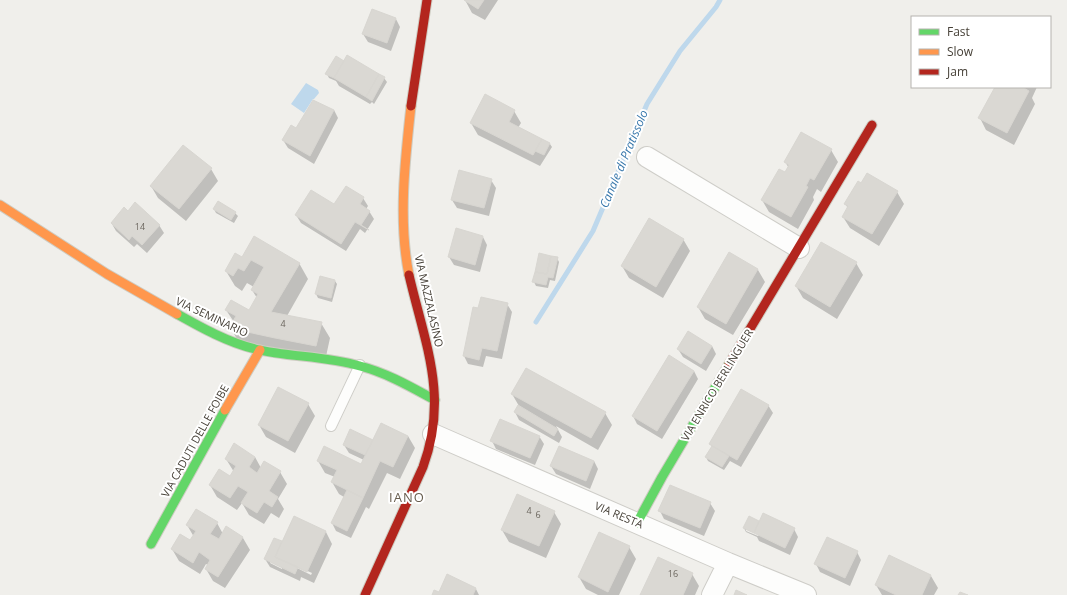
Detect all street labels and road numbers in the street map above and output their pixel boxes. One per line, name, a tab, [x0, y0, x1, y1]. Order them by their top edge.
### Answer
street label: VIA MAZZALASINO	[412, 253, 447, 349]
street label: VIA SEMINARIO	[174, 293, 251, 340]
street label: VIA ENRICO BERLINGUER	[677, 326, 756, 443]
street label: VIA CADUTI DELLE FOIBE	[157, 382, 232, 500]
street label: VIA RESTA	[593, 498, 646, 532]

